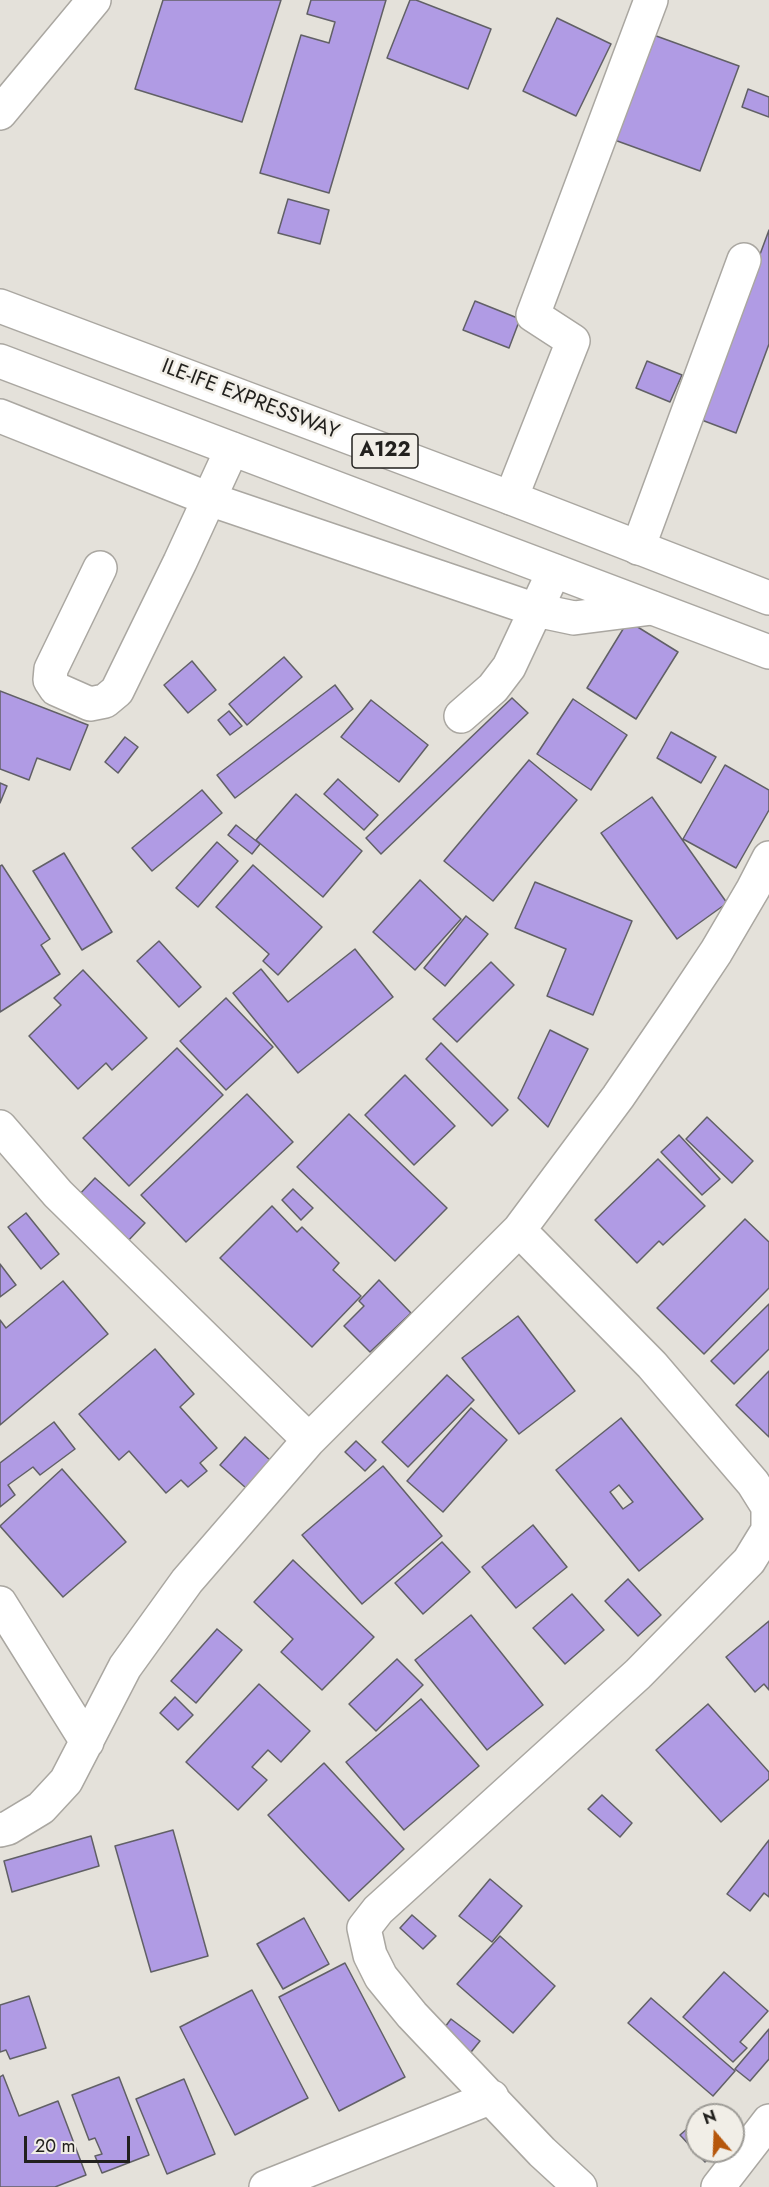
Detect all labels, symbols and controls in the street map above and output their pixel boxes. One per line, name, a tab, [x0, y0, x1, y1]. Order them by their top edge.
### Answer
street label: ILE-IFE EXPRESSWAY	[158, 355, 342, 445]
road number: A122	[352, 434, 418, 468]
north arrow	[685, 2103, 745, 2163]
text: N	[700, 2104, 719, 2130]
scale bar	[27, 2124, 134, 2162]
text: 20 m	[35, 2133, 75, 2159]

